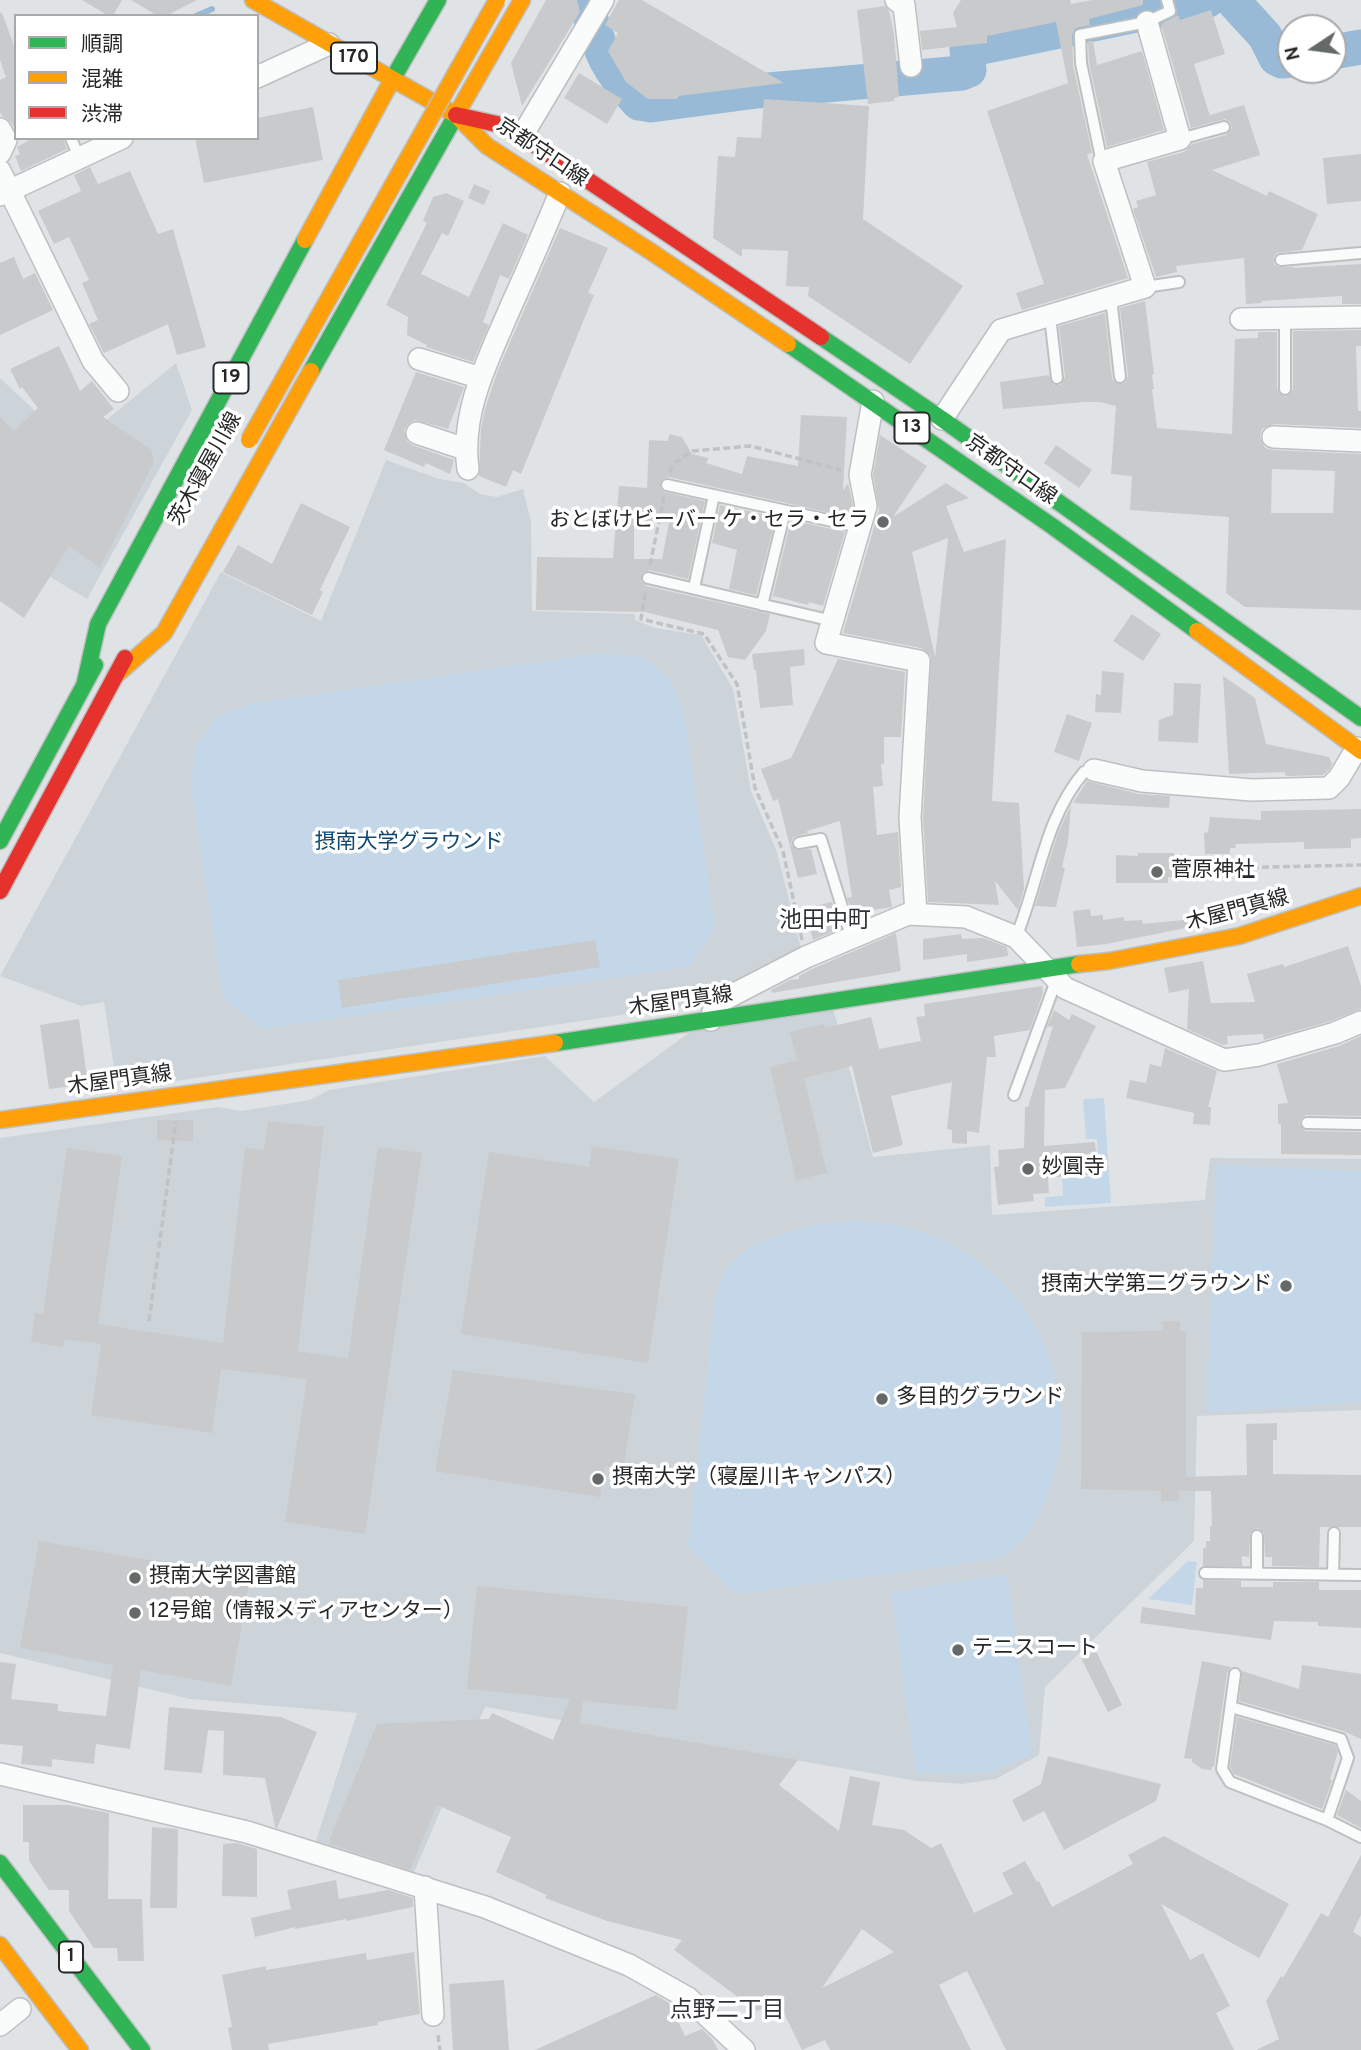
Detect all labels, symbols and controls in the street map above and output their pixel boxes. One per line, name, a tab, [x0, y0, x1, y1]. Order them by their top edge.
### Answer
legend	[14, 14, 259, 140]
north arrow	[1277, 14, 1347, 84]
text: 順調	[81, 32, 123, 59]
road number: 170	[331, 43, 377, 74]
text: N	[1280, 44, 1307, 63]
text: 混雑	[81, 67, 123, 94]
text: 渋滞	[81, 102, 123, 129]
street label: 京都守口線	[490, 114, 592, 194]
road number: 19	[214, 362, 248, 394]
street label: 茨木寝屋川線	[165, 409, 249, 531]
road number: 13	[894, 412, 930, 444]
street label: 京都守口線	[960, 431, 1060, 511]
place label: おとぼけビーバー ケ・セラ・セラ	[549, 509, 869, 535]
marker: おとぼけビーバー ケ・セラ・セラ	[875, 514, 891, 530]
park label: 摂南大学グラウンド	[315, 831, 503, 857]
place label: 菅原神社	[1171, 859, 1255, 885]
marker: 菅原神社	[1149, 864, 1165, 880]
street label: 木屋門真線	[1184, 886, 1292, 938]
district label: 池田中町	[779, 908, 871, 936]
street label: 木屋門真線	[627, 983, 735, 1023]
street label: 木屋門真線	[66, 1062, 174, 1102]
place label: 妙圓寺	[1042, 1156, 1105, 1182]
marker: 妙圓寺	[1020, 1161, 1036, 1177]
place label: 摂南大学第二グラウンド	[1041, 1273, 1272, 1299]
marker: 摂南大学第二グラウンド	[1278, 1278, 1294, 1294]
place label: 多目的グラウンド	[896, 1386, 1064, 1412]
marker: 多目的グラウンド	[874, 1391, 890, 1407]
place label: 摂南大学（寝屋川キャンパス）	[612, 1466, 906, 1492]
marker: 摂南大学（寝屋川キャンパス）	[590, 1471, 606, 1487]
place label: 摂南大学図書館	[149, 1565, 296, 1591]
marker: 摂南大学図書館	[127, 1570, 143, 1586]
place label: 12号館（情報メディアセンター）	[149, 1600, 464, 1626]
marker: 12号館（情報メディアセンター）	[127, 1605, 143, 1621]
place label: テニスコート	[972, 1637, 1098, 1663]
marker: テニスコート	[950, 1642, 966, 1658]
road number: 1	[59, 1941, 83, 1972]
district label: 点野二丁目	[670, 1998, 784, 2026]

